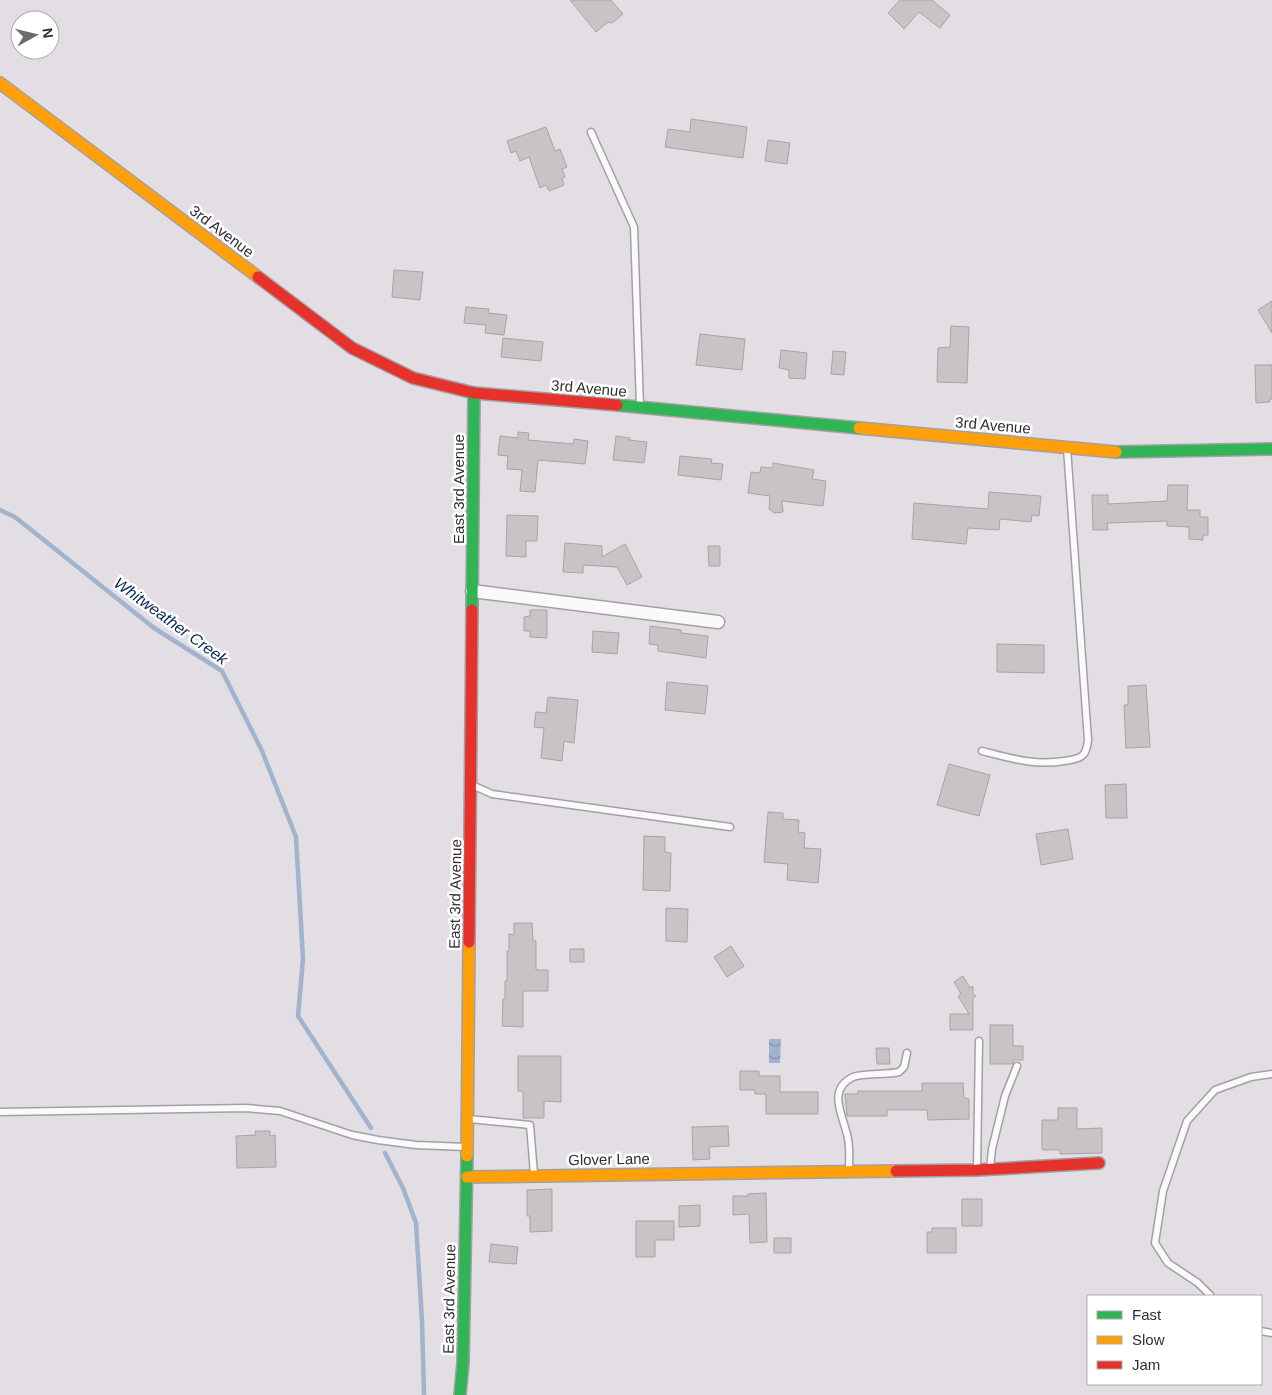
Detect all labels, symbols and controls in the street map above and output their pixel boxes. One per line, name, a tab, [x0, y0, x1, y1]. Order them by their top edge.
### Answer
north arrow	[10, 10, 60, 60]
text: N	[39, 27, 57, 39]
street label: 3rd Avenue	[187, 201, 257, 261]
street label: 3rd Avenue	[551, 376, 627, 400]
street label: 3rd Avenue	[955, 413, 1031, 437]
street label: East 3rd Avenue	[450, 434, 467, 544]
water label: Whitweather Creek	[111, 574, 232, 668]
street label: East 3rd Avenue	[446, 839, 464, 949]
street label: Glover Lane	[568, 1150, 650, 1168]
street label: East 3rd Avenue	[440, 1244, 458, 1354]
legend	[1087, 1295, 1262, 1385]
text: Fast	[1132, 1306, 1162, 1323]
text: Slow	[1132, 1331, 1165, 1348]
text: Jam	[1132, 1356, 1160, 1373]

